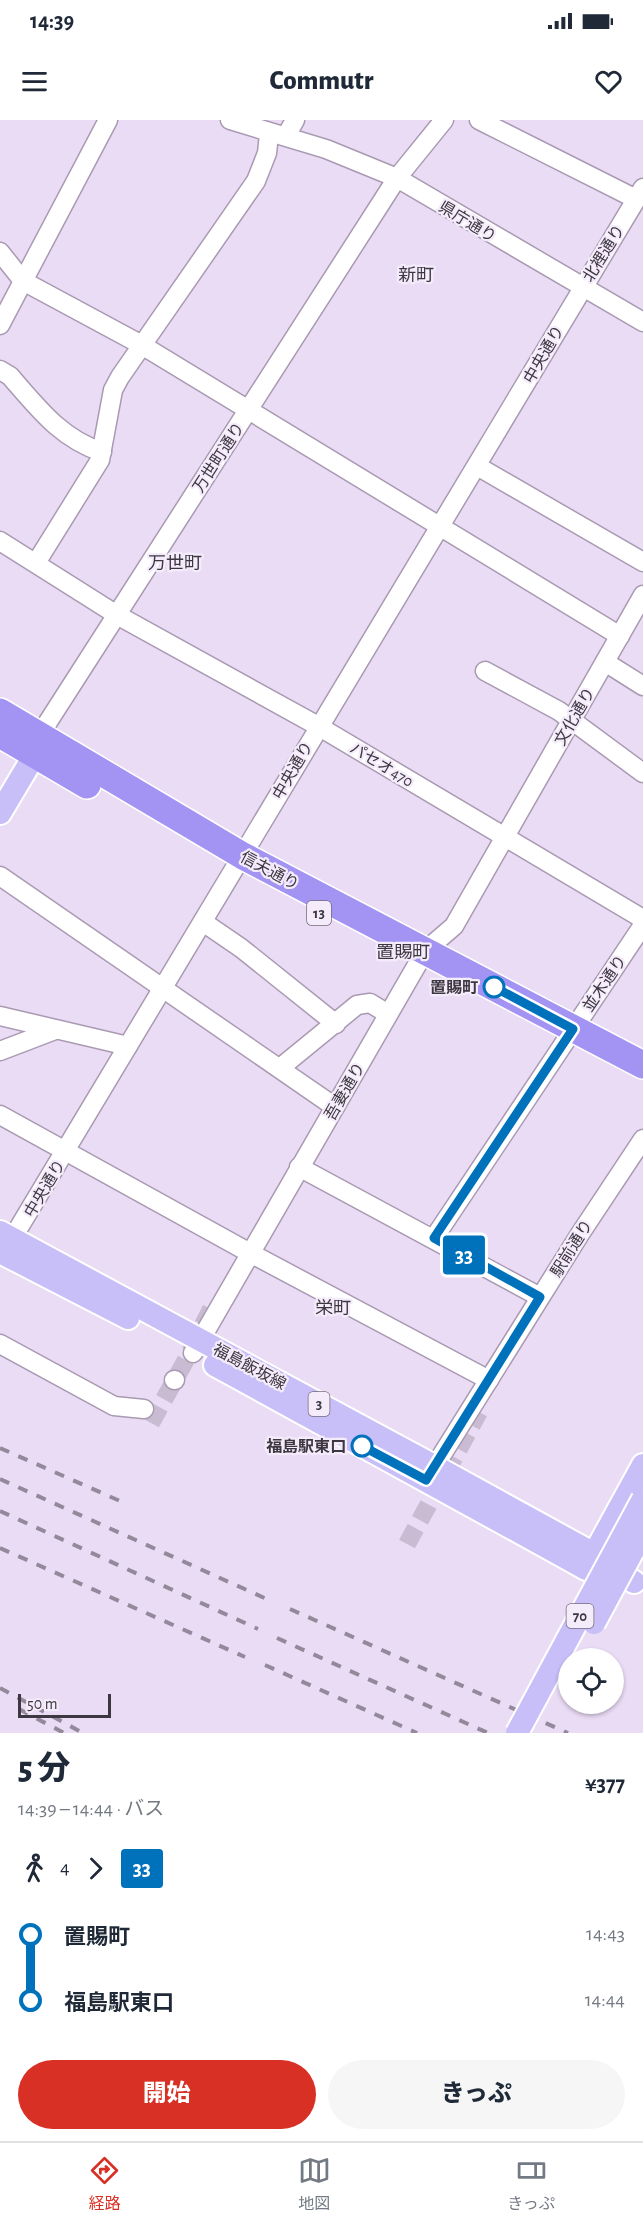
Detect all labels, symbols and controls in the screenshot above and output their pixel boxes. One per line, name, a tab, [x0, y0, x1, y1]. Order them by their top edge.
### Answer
text: 14:39	[30, 10, 74, 32]
icon: menu	[18, 65, 51, 98]
icon: heart	[592, 65, 625, 98]
text: Commutr	[270, 67, 373, 94]
street label: 県庁通り	[436, 198, 500, 245]
street label: 北裡通り	[579, 222, 628, 285]
district label: 新町	[398, 266, 434, 285]
street label: 中央通り	[520, 322, 567, 386]
street label: 万世町通り	[190, 419, 247, 495]
district label: 万世町	[148, 554, 202, 573]
street label: 文化通り	[551, 684, 598, 748]
street label: 中央通り	[269, 738, 316, 802]
street label: パセオ470	[347, 740, 416, 790]
street label: 信夫通り	[238, 848, 302, 893]
road number: 13	[307, 901, 331, 925]
district label: 置賜町	[376, 943, 430, 962]
street label: 並木通り	[579, 952, 629, 1015]
marker: 置賜町	[483, 976, 505, 998]
place label: 置賜町	[430, 980, 478, 996]
street label: 吾妻通り	[321, 1059, 368, 1123]
street label: 中央通り	[21, 1156, 68, 1220]
street label: 駅前通り	[547, 1217, 596, 1280]
line badge: 33	[437, 1236, 491, 1274]
text: 33	[455, 1245, 473, 1266]
district label: 栄町	[315, 1299, 351, 1318]
street label: 福島飯坂線	[210, 1340, 289, 1393]
road number: 3	[308, 1392, 330, 1416]
marker: 福島駅東口	[351, 1435, 373, 1457]
place label: 福島駅東口	[266, 1438, 346, 1455]
road number: 70	[566, 1604, 594, 1628]
map controls	[558, 1648, 624, 1714]
button: locate	[558, 1648, 624, 1714]
scale bar	[18, 1691, 111, 1718]
text: 50 m	[27, 1696, 58, 1712]
text: 5 分	[18, 1753, 70, 1786]
text: ¥377	[585, 1773, 625, 1795]
text: 14:39 – 14:44 · バス	[18, 1799, 164, 1819]
icon: walk	[18, 1852, 51, 1885]
icon: forward	[79, 1852, 112, 1885]
text: 4	[60, 1858, 70, 1878]
text: 33	[133, 1858, 151, 1879]
text: 14:43	[586, 1924, 625, 1944]
text: 置賜町	[64, 1926, 130, 1948]
text: 14:44	[585, 1990, 625, 2010]
text: 福島駅東口	[64, 1992, 174, 2014]
button: 開始	[18, 2060, 316, 2129]
button: きっぷ	[328, 2060, 625, 2129]
tab: 経路	[88, 2154, 121, 2214]
tab: 地図	[298, 2154, 331, 2214]
tab: きっぷ	[507, 2154, 555, 2214]

